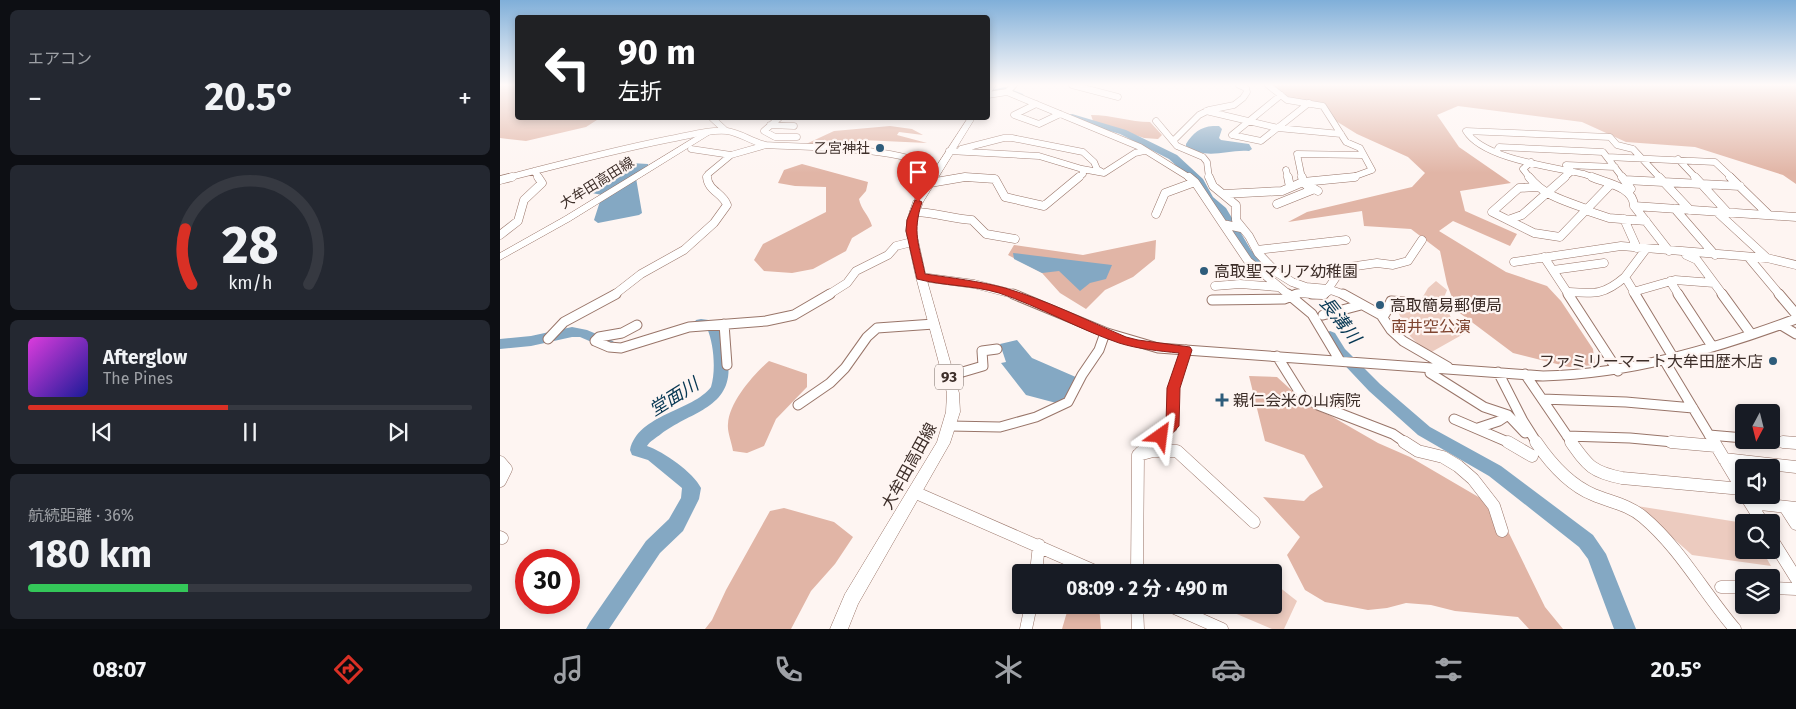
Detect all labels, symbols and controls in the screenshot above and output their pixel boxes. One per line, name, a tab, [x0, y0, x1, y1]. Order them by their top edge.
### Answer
text: 90 m	[618, 31, 696, 73]
icon: left	[535, 35, 600, 100]
text: エアコン	[28, 49, 92, 68]
text: 20.5°	[204, 74, 296, 120]
text: 左折	[618, 78, 662, 105]
text: −	[28, 82, 42, 115]
text: +	[458, 82, 472, 115]
place label: 乙宮神社	[814, 140, 870, 157]
marker: 乙宮神社	[874, 142, 886, 154]
pin	[897, 151, 939, 202]
street label: 大牟田高田線	[557, 154, 637, 212]
icon: arrive	[904, 158, 932, 186]
text: 28	[221, 214, 279, 277]
place label: 高取聖マリア幼稚園	[1214, 262, 1358, 281]
marker: 高取聖マリア幼稚園	[1198, 265, 1210, 277]
text: km/h	[228, 272, 272, 294]
water label: 長溝川	[1315, 292, 1367, 350]
place label: 高取簡易郵便局	[1390, 296, 1502, 315]
marker: 高取簡易郵便局	[1374, 299, 1386, 311]
park label: 南井空公演	[1391, 317, 1471, 336]
text: Afterglow	[103, 346, 187, 369]
place label: ファミリーマート大牟田歴木店	[1539, 352, 1763, 371]
marker: ファミリーマート大牟田歴木店	[1767, 355, 1779, 367]
road number: 93	[935, 364, 963, 390]
text: The Pines	[103, 369, 173, 388]
water label: 堂面川	[645, 372, 704, 421]
place label: 親仁会米の山病院	[1233, 391, 1361, 410]
marker: 親仁会米の山病院	[1215, 393, 1229, 407]
north arrow	[1735, 404, 1780, 449]
map controls	[1735, 404, 1780, 614]
position arrow	[1134, 409, 1186, 461]
icon: previous	[88, 418, 116, 446]
icon: pause	[236, 418, 264, 446]
icon: next	[384, 418, 412, 446]
street label: 大牟田高田線	[877, 419, 941, 513]
button: sound	[1735, 459, 1780, 504]
text: 航続距離 · 36%	[28, 506, 134, 525]
button: search	[1735, 514, 1780, 559]
text: 180 km	[28, 531, 152, 577]
speed limit sign: 30	[515, 549, 580, 614]
button: layers	[1735, 569, 1780, 614]
text: 08:09 · 2 分 · 490 m	[1066, 577, 1228, 600]
icon: directions	[331, 652, 366, 687]
icon: music	[551, 652, 586, 687]
icon: phone	[771, 652, 806, 687]
icon: climate	[991, 652, 1026, 687]
icon: car	[1211, 652, 1246, 687]
icon: filters	[1431, 652, 1466, 687]
text: 08:07	[92, 656, 146, 683]
text: 20.5°	[1651, 656, 1703, 683]

